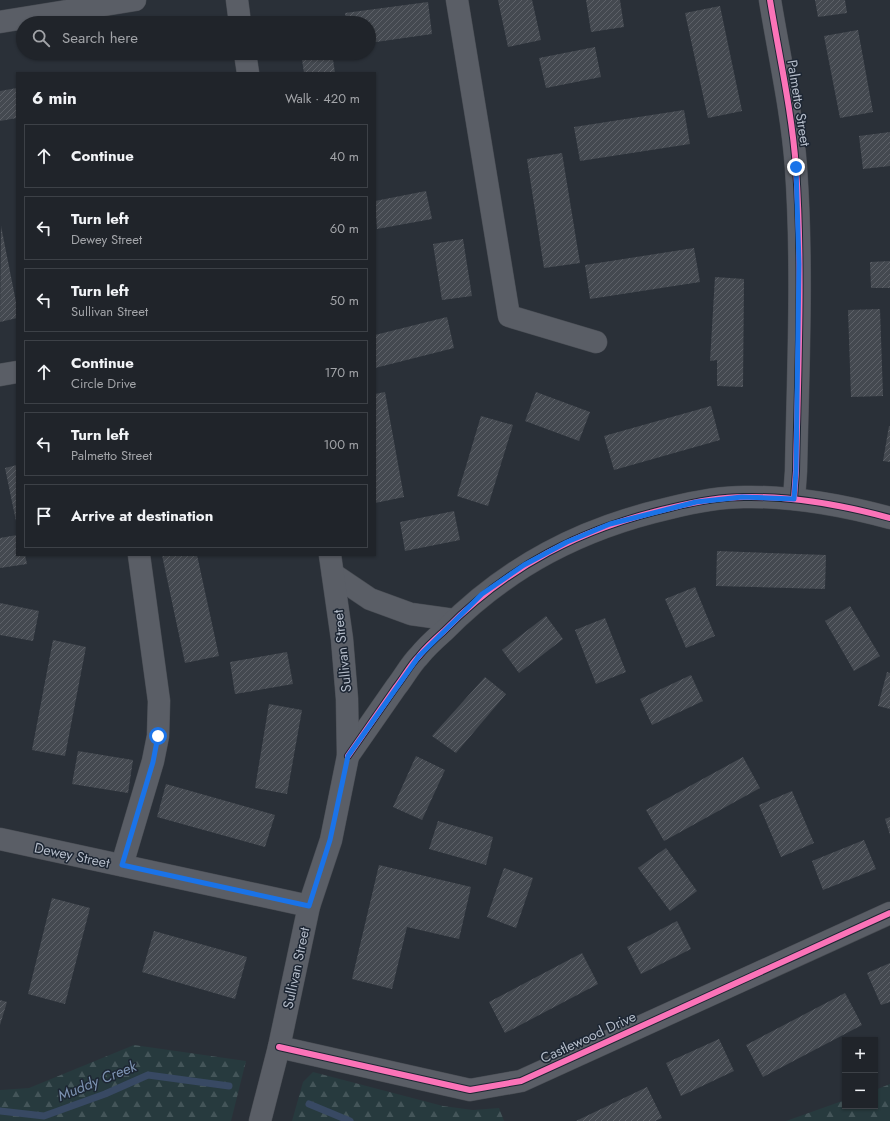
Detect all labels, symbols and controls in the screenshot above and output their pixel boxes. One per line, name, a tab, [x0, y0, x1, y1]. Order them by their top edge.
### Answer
search box	[16, 16, 376, 60]
icon: search	[30, 27, 52, 49]
text: Search here	[62, 27, 138, 49]
street label: Palmetto Street	[782, 58, 816, 148]
text: 6 min	[32, 86, 77, 110]
text: Walk · 420 m	[285, 89, 360, 108]
icon: ahead	[33, 145, 55, 167]
text: Continue	[71, 145, 134, 167]
text: 40 m	[330, 147, 359, 166]
route end	[787, 158, 805, 176]
text: Turn left	[71, 208, 129, 230]
icon: left	[33, 217, 55, 239]
text: 60 m	[330, 219, 359, 238]
text: Dewey Street	[71, 230, 142, 249]
text: Turn left	[71, 280, 129, 302]
icon: left	[33, 289, 55, 311]
text: 50 m	[330, 291, 359, 310]
text: Sullivan Street	[71, 302, 148, 321]
text: Continue	[71, 352, 134, 374]
icon: ahead	[33, 361, 55, 383]
text: 170 m	[324, 363, 359, 382]
text: Circle Drive	[71, 374, 136, 393]
text: Turn left	[71, 424, 129, 446]
icon: left	[33, 433, 55, 455]
text: 100 m	[324, 435, 359, 454]
text: Palmetto Street	[71, 446, 152, 465]
icon: arrive	[33, 505, 55, 527]
text: Arrive at destination	[71, 505, 213, 527]
street label: Sullivan Street	[328, 608, 356, 693]
route start	[149, 727, 167, 745]
street label: Dewey Street	[32, 837, 112, 873]
street label: Sullivan Street	[278, 925, 315, 1011]
street label: Castlewood Drive	[537, 1006, 639, 1068]
map controls	[842, 1037, 878, 1109]
button: +	[842, 1037, 878, 1073]
water label: Muddy Creek	[54, 1055, 140, 1107]
button: −	[842, 1073, 878, 1109]

